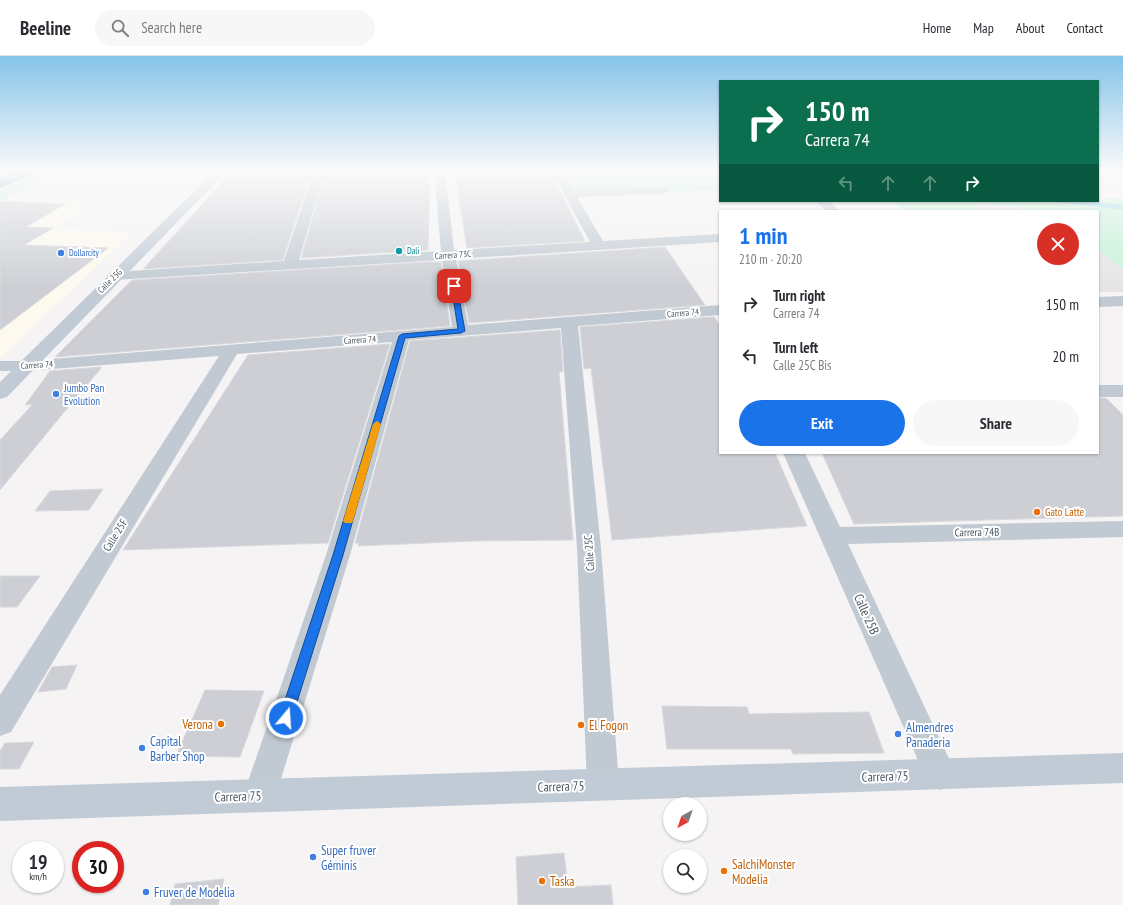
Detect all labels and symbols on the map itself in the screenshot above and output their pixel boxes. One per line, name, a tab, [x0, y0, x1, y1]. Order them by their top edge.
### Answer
place label: Dali	[407, 245, 419, 256]
marker: Dali	[394, 246, 404, 256]
place label: Dollarcity	[69, 247, 99, 258]
marker: Dollarcity	[56, 248, 66, 258]
street label: Carrera 73C	[434, 248, 472, 261]
street label: Calle 25G	[95, 266, 125, 295]
pin	[437, 269, 471, 303]
street label: Carrera 74	[666, 306, 700, 319]
street label: Carrera 74	[343, 333, 376, 346]
street label: Carrera 74	[20, 358, 53, 371]
place label: Jumbo Pan Evolution	[63, 381, 105, 408]
marker: Jumbo Pan Evolution	[51, 389, 61, 399]
place label: Gato Latte	[1045, 505, 1085, 519]
marker: Gato Latte	[1032, 507, 1042, 517]
street label: Calle 25F	[100, 516, 131, 554]
street label: Carrera 74B	[955, 525, 999, 539]
street label: Calle 25C	[581, 534, 597, 572]
street label: Calle 25B	[850, 591, 883, 637]
position arrow	[265, 697, 307, 739]
place label: Verona	[181, 716, 213, 733]
place label: El Fogon	[589, 717, 629, 734]
marker: Verona	[216, 719, 226, 729]
place label: Almendres Panaderia	[906, 719, 954, 751]
marker: El Fogon	[576, 720, 586, 730]
marker: Almendres Panaderia	[893, 729, 903, 739]
place label: Capital Barber Shop	[150, 733, 205, 765]
marker: Capital Barber Shop	[137, 743, 147, 753]
street label: Carrera 75	[861, 767, 909, 786]
street label: Carrera 75	[537, 777, 585, 796]
street label: Carrera 75	[214, 787, 262, 806]
north arrow	[663, 797, 707, 841]
speed limit sign: 30	[72, 841, 124, 893]
place label: Super fruver Géminis	[321, 842, 377, 874]
marker: Super fruver Géminis	[308, 852, 318, 862]
place label: SalchiMonster Modelia	[732, 856, 796, 888]
marker: SalchiMonster Modelia	[719, 866, 729, 876]
place label: Taska	[550, 873, 575, 890]
marker: Taska	[537, 876, 547, 886]
place label: Fruver de Modelia	[154, 884, 235, 901]
marker: Fruver de Modelia	[141, 887, 151, 897]

